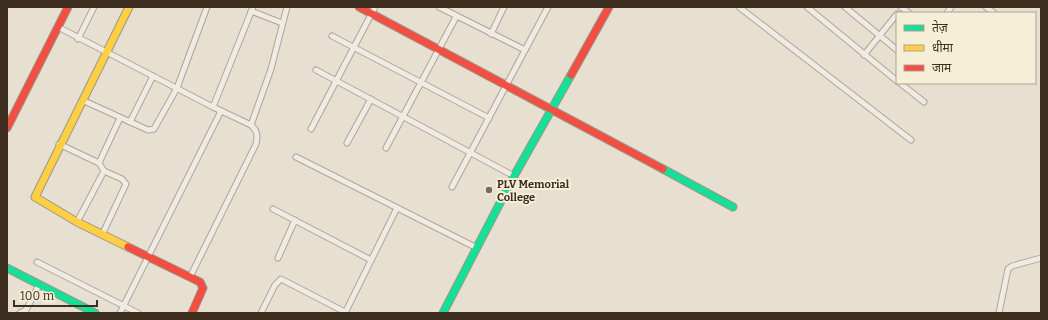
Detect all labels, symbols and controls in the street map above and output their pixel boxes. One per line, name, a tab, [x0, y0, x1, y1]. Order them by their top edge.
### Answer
legend	[896, 12, 1036, 84]
text: तेज़	[932, 20, 949, 35]
text: धीमा	[932, 40, 954, 55]
text: जाम	[932, 61, 952, 75]
place label: PLV Memorial College	[497, 178, 570, 204]
marker: PLV Memorial College	[484, 185, 494, 195]
scale bar	[14, 282, 97, 308]
text: 100 m	[20, 289, 55, 303]

